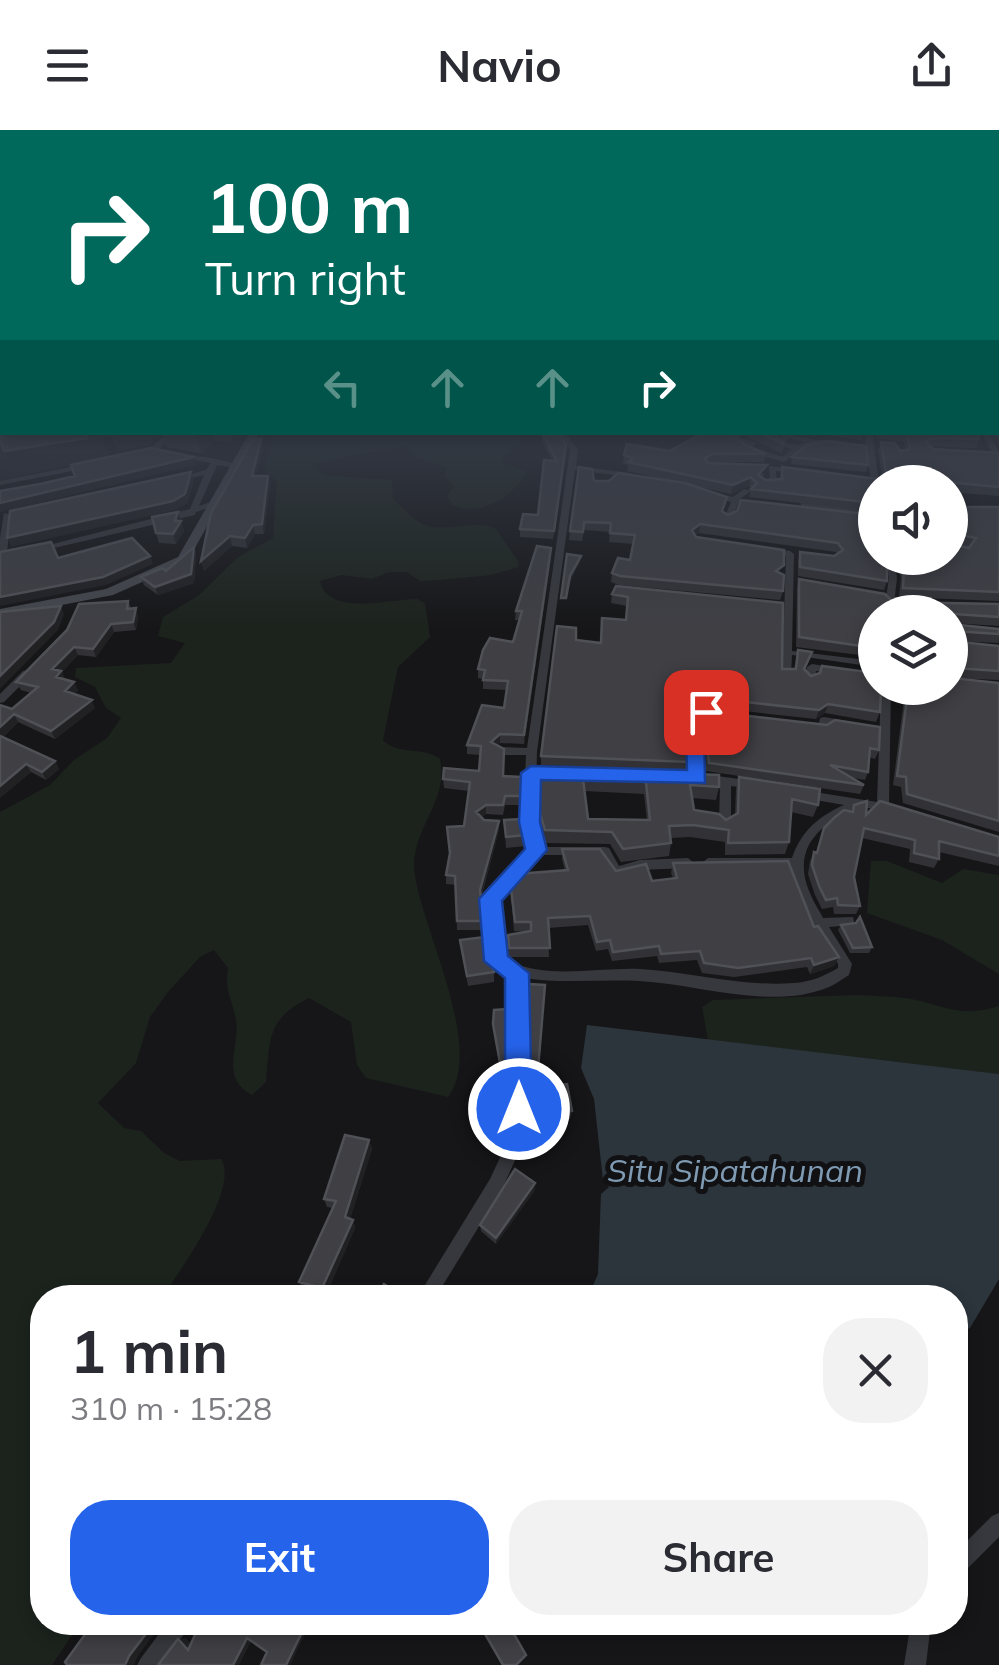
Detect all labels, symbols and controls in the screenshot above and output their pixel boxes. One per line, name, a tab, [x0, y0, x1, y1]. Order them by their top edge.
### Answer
text: Navio	[437, 37, 562, 93]
icon: menu	[40, 38, 95, 93]
icon: share	[904, 38, 959, 93]
text: 100 m	[205, 163, 413, 251]
icon: right	[40, 170, 170, 300]
text: Turn right	[205, 250, 406, 306]
icon: left	[315, 360, 370, 415]
icon: ahead	[420, 360, 475, 415]
icon: ahead	[525, 360, 580, 415]
icon: right	[630, 360, 685, 415]
map controls	[858, 465, 968, 705]
button: sound	[858, 465, 968, 575]
button: layers	[858, 595, 968, 705]
pin	[664, 670, 749, 755]
icon: arrive	[679, 685, 734, 740]
position arrow	[467, 1057, 571, 1161]
water label: Situ Sipatahunan	[607, 1150, 863, 1190]
text: 1 min	[70, 1313, 228, 1388]
button: close	[823, 1318, 928, 1423]
text: 310 m · 15:28	[70, 1388, 272, 1428]
button: Exit	[70, 1500, 489, 1615]
button: Share	[509, 1500, 928, 1615]

